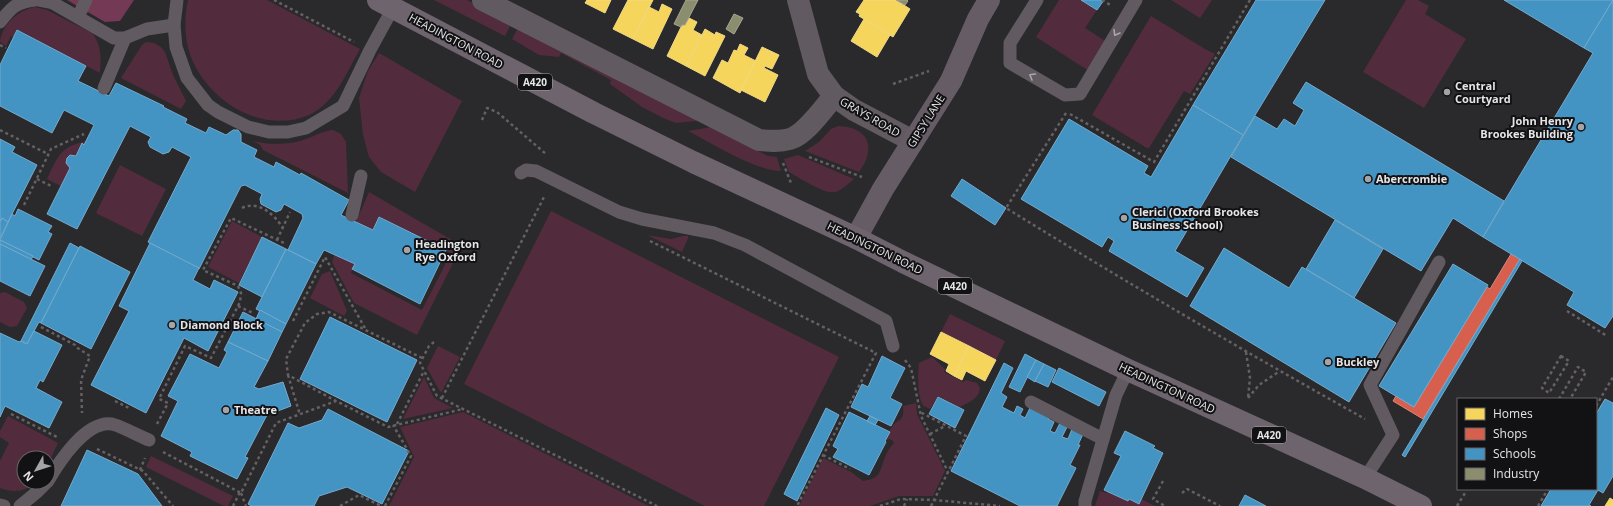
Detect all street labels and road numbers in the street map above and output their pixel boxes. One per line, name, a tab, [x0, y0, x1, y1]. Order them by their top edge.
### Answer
street label: HEADINGTON ROAD	[407, 9, 506, 72]
road number: A420	[518, 74, 552, 90]
street label: GIPSY LANE	[903, 91, 948, 150]
street label: GRAYS ROAD	[837, 93, 903, 140]
street label: HEADINGTON ROAD	[825, 218, 926, 277]
road number: A420	[938, 278, 972, 294]
street label: HEADINGTON ROAD	[1117, 359, 1218, 416]
road number: A420	[1252, 427, 1286, 443]

